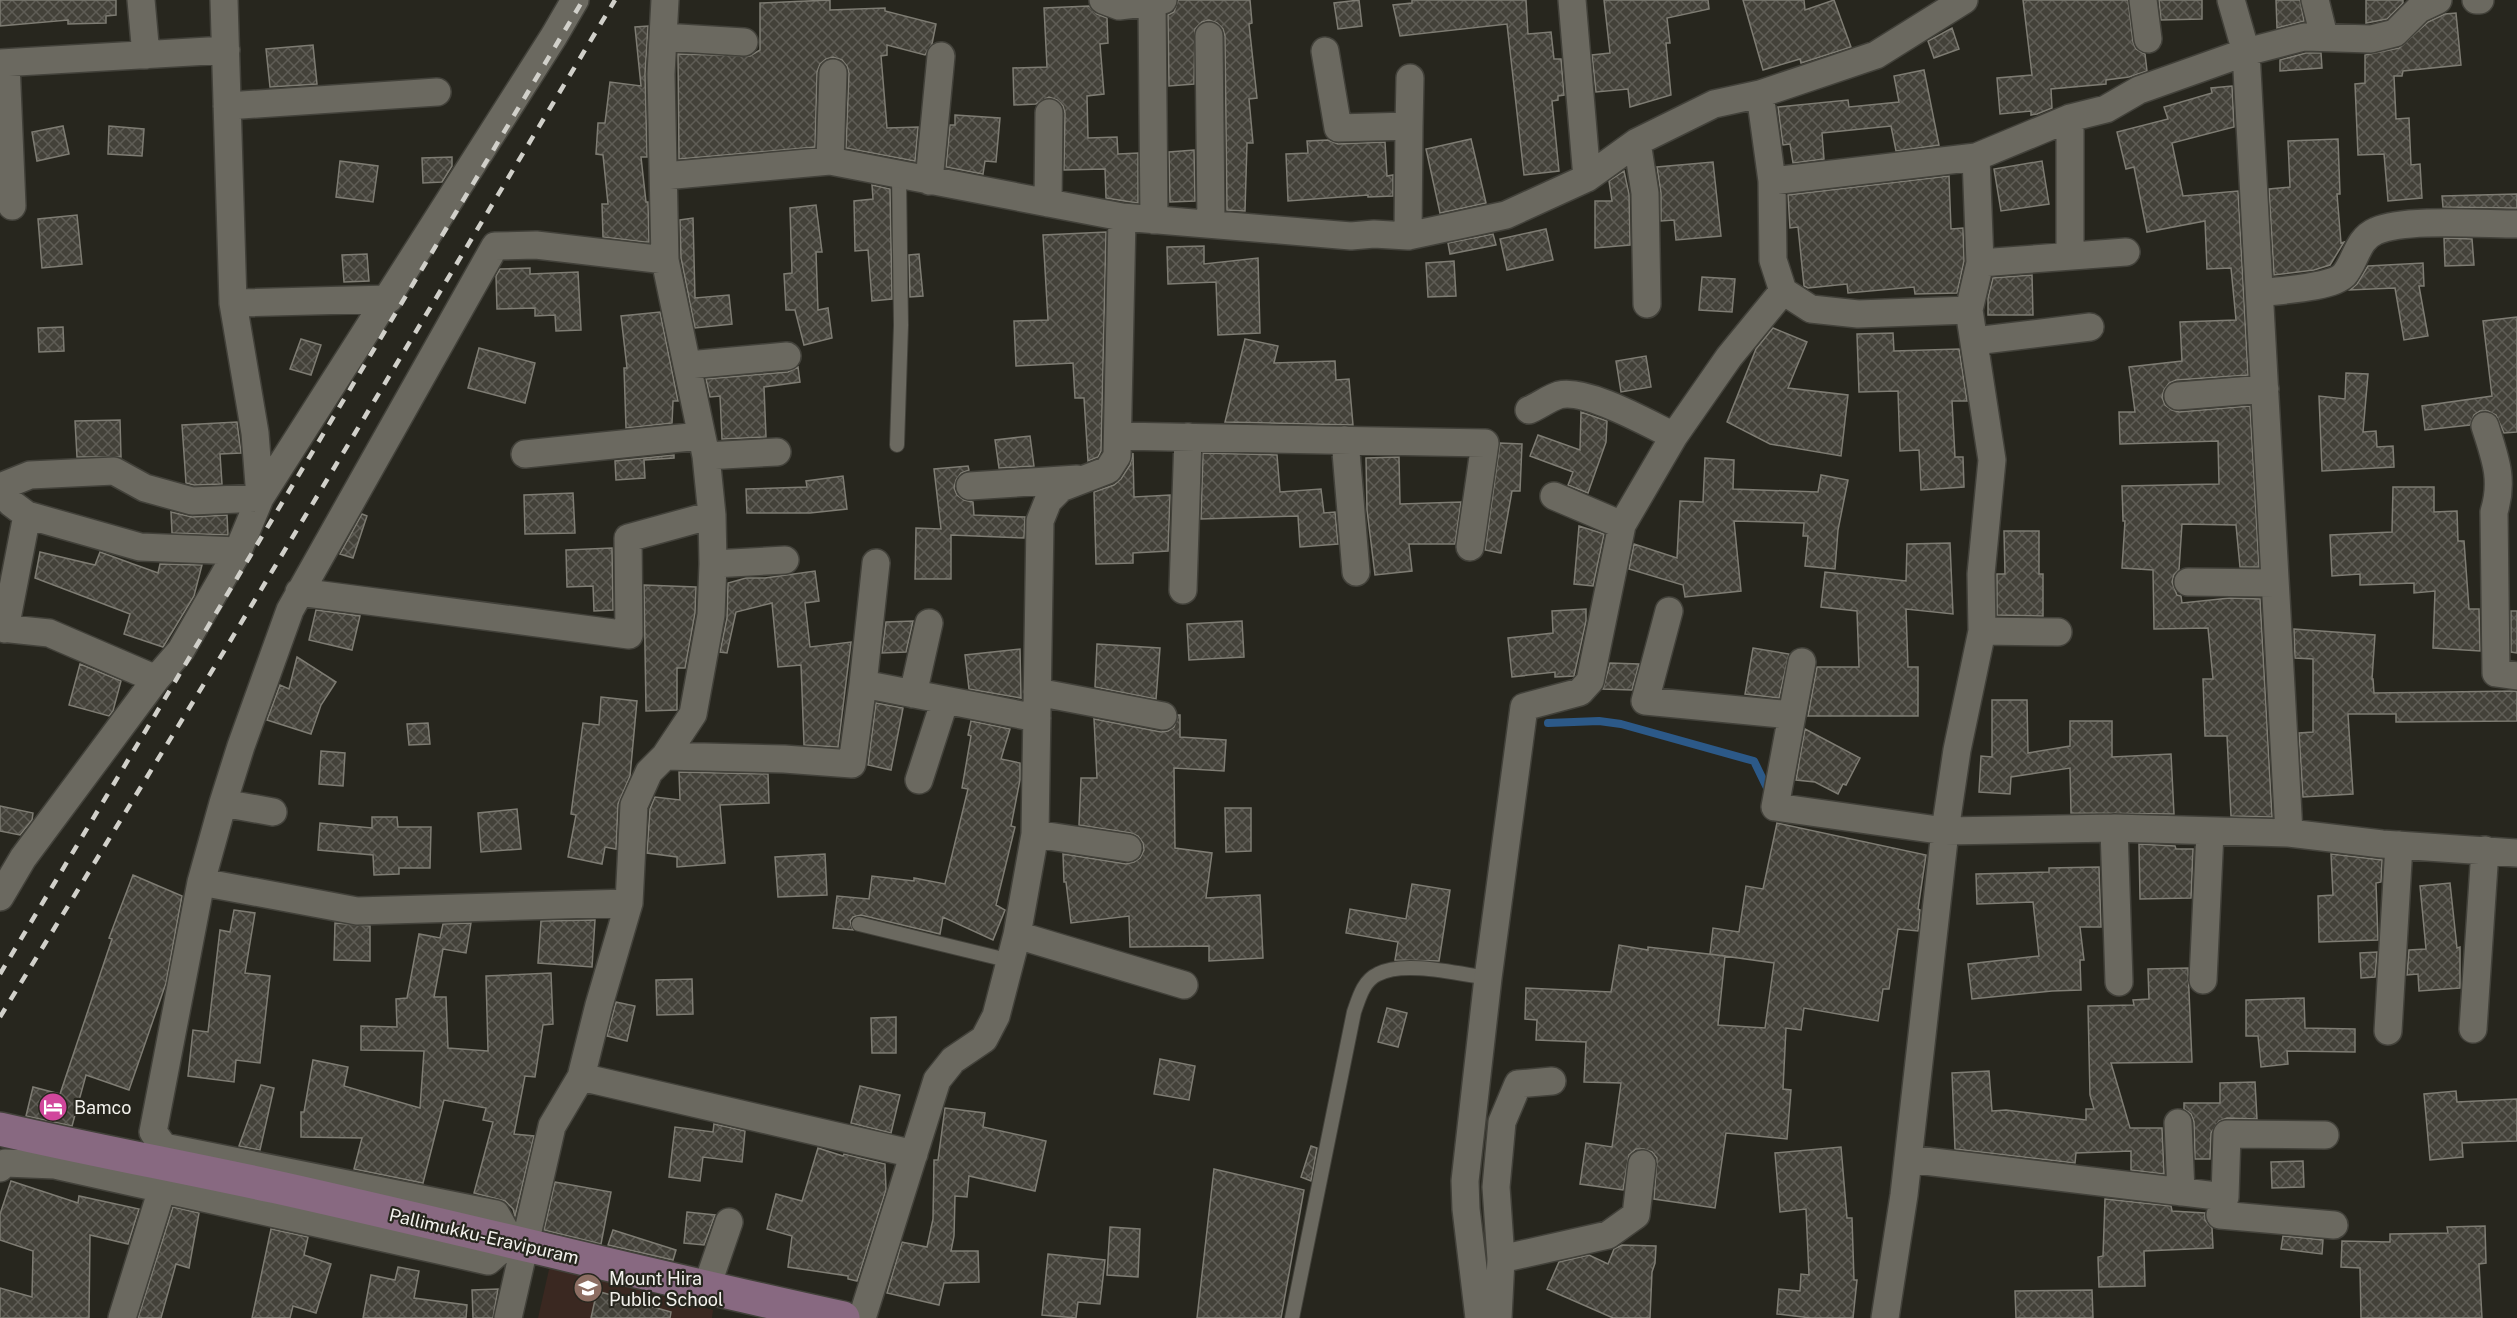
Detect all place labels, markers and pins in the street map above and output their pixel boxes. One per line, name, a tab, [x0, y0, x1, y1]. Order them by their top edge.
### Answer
hotel icon: Bamco	[37, 1091, 69, 1123]
place label: Bamco	[74, 1097, 132, 1118]
place label: Mount Hira Public School	[609, 1268, 723, 1310]
school or university icon: Mount Hira Public School	[572, 1272, 604, 1304]

